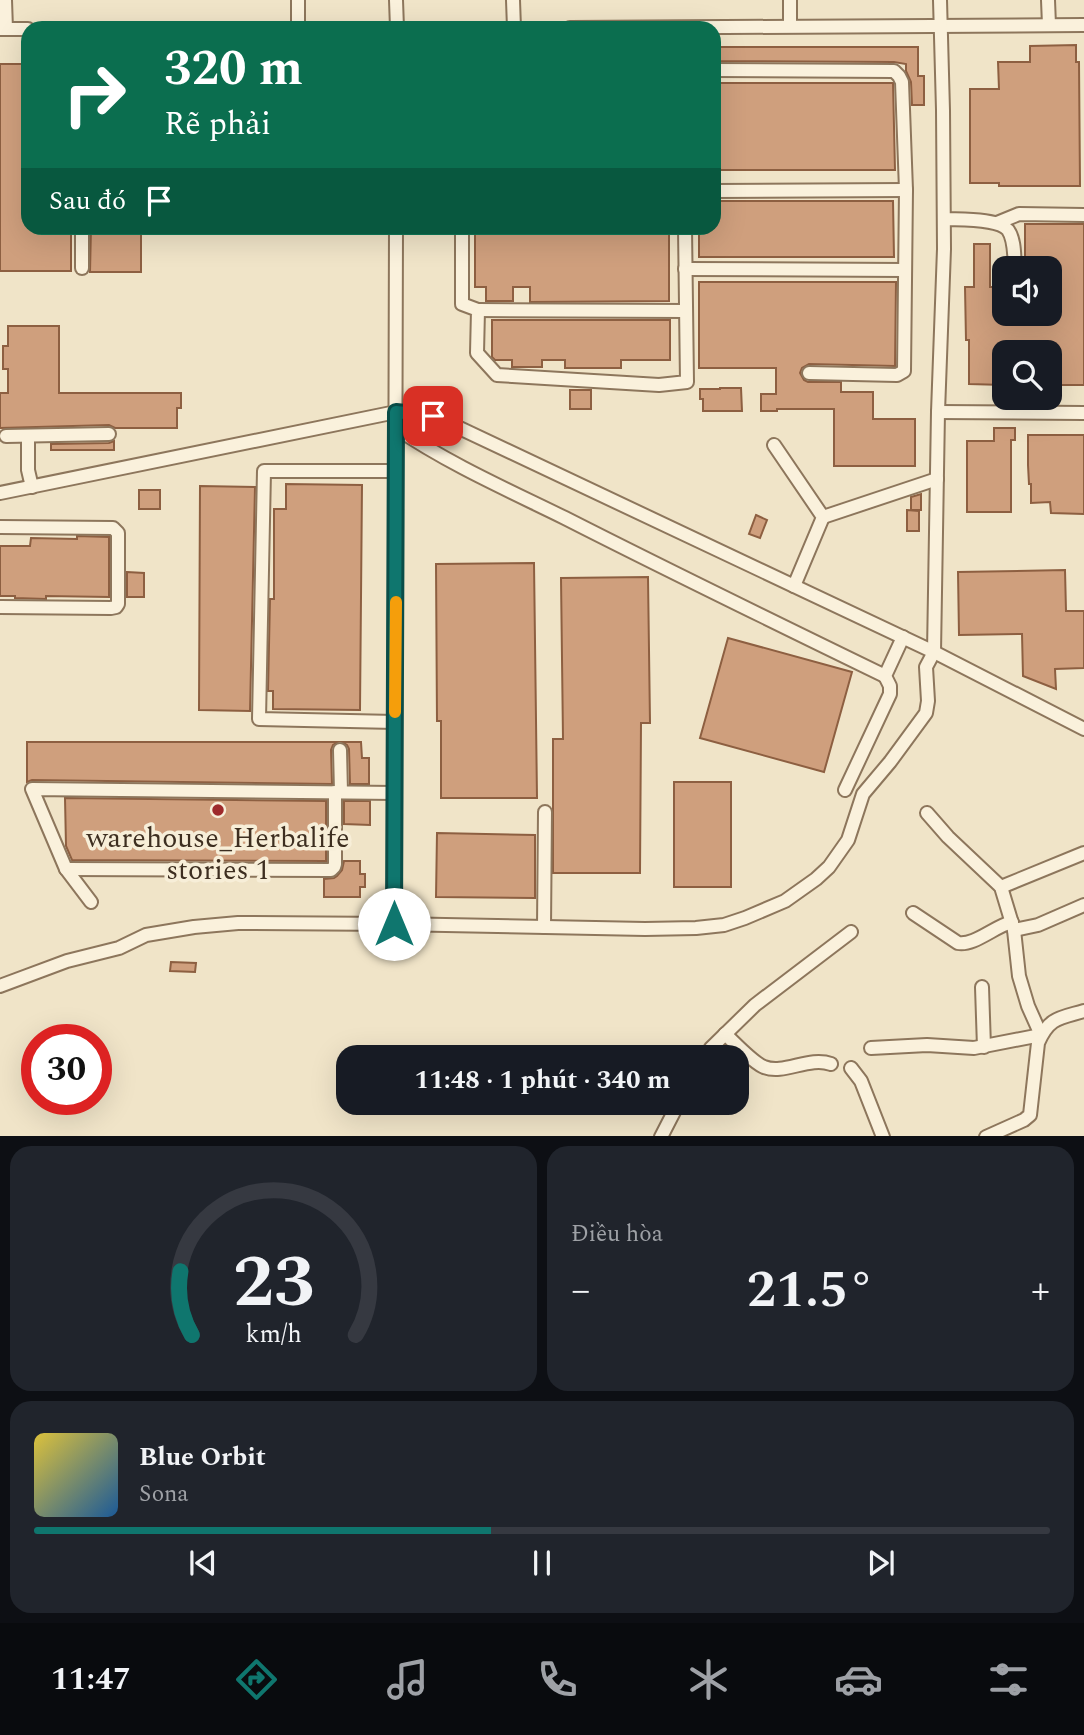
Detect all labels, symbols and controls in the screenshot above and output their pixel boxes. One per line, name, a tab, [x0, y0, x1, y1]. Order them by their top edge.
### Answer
text: 320 m	[164, 32, 303, 107]
icon: right	[49, 49, 140, 140]
text: Rẽ phải	[164, 100, 271, 149]
text: Sau đó	[49, 181, 126, 221]
icon: arrive	[140, 182, 178, 220]
map controls	[992, 256, 1062, 410]
button: sound	[992, 256, 1062, 326]
button: search	[992, 340, 1062, 410]
pin	[403, 386, 463, 446]
icon: arrive	[414, 397, 452, 435]
marker: warehouse_Herbalife stories 1	[210, 802, 226, 818]
place label: warehouse_Herbalife stories 1	[85, 817, 350, 892]
position arrow	[357, 887, 431, 961]
speed limit sign: 30	[21, 1024, 112, 1115]
text: 11:48 · 1 phút · 340 m	[415, 1060, 670, 1100]
text: Điều hòa	[571, 1217, 663, 1252]
text: 23	[233, 1228, 314, 1339]
text: 21.5°	[747, 1251, 874, 1330]
text: −	[571, 1262, 590, 1320]
text: +	[1031, 1262, 1050, 1320]
text: km/h	[245, 1315, 302, 1353]
text: Blue Orbit	[139, 1437, 266, 1477]
text: Sona	[139, 1477, 189, 1512]
icon: previous	[184, 1544, 222, 1582]
icon: pause	[523, 1544, 561, 1582]
icon: next	[862, 1544, 900, 1582]
text: 11:47	[51, 1655, 131, 1704]
icon: directions	[232, 1655, 281, 1704]
icon: music	[383, 1655, 432, 1704]
icon: phone	[533, 1655, 582, 1704]
icon: climate	[684, 1655, 733, 1704]
icon: car	[834, 1655, 883, 1704]
icon: filters	[984, 1655, 1033, 1704]

